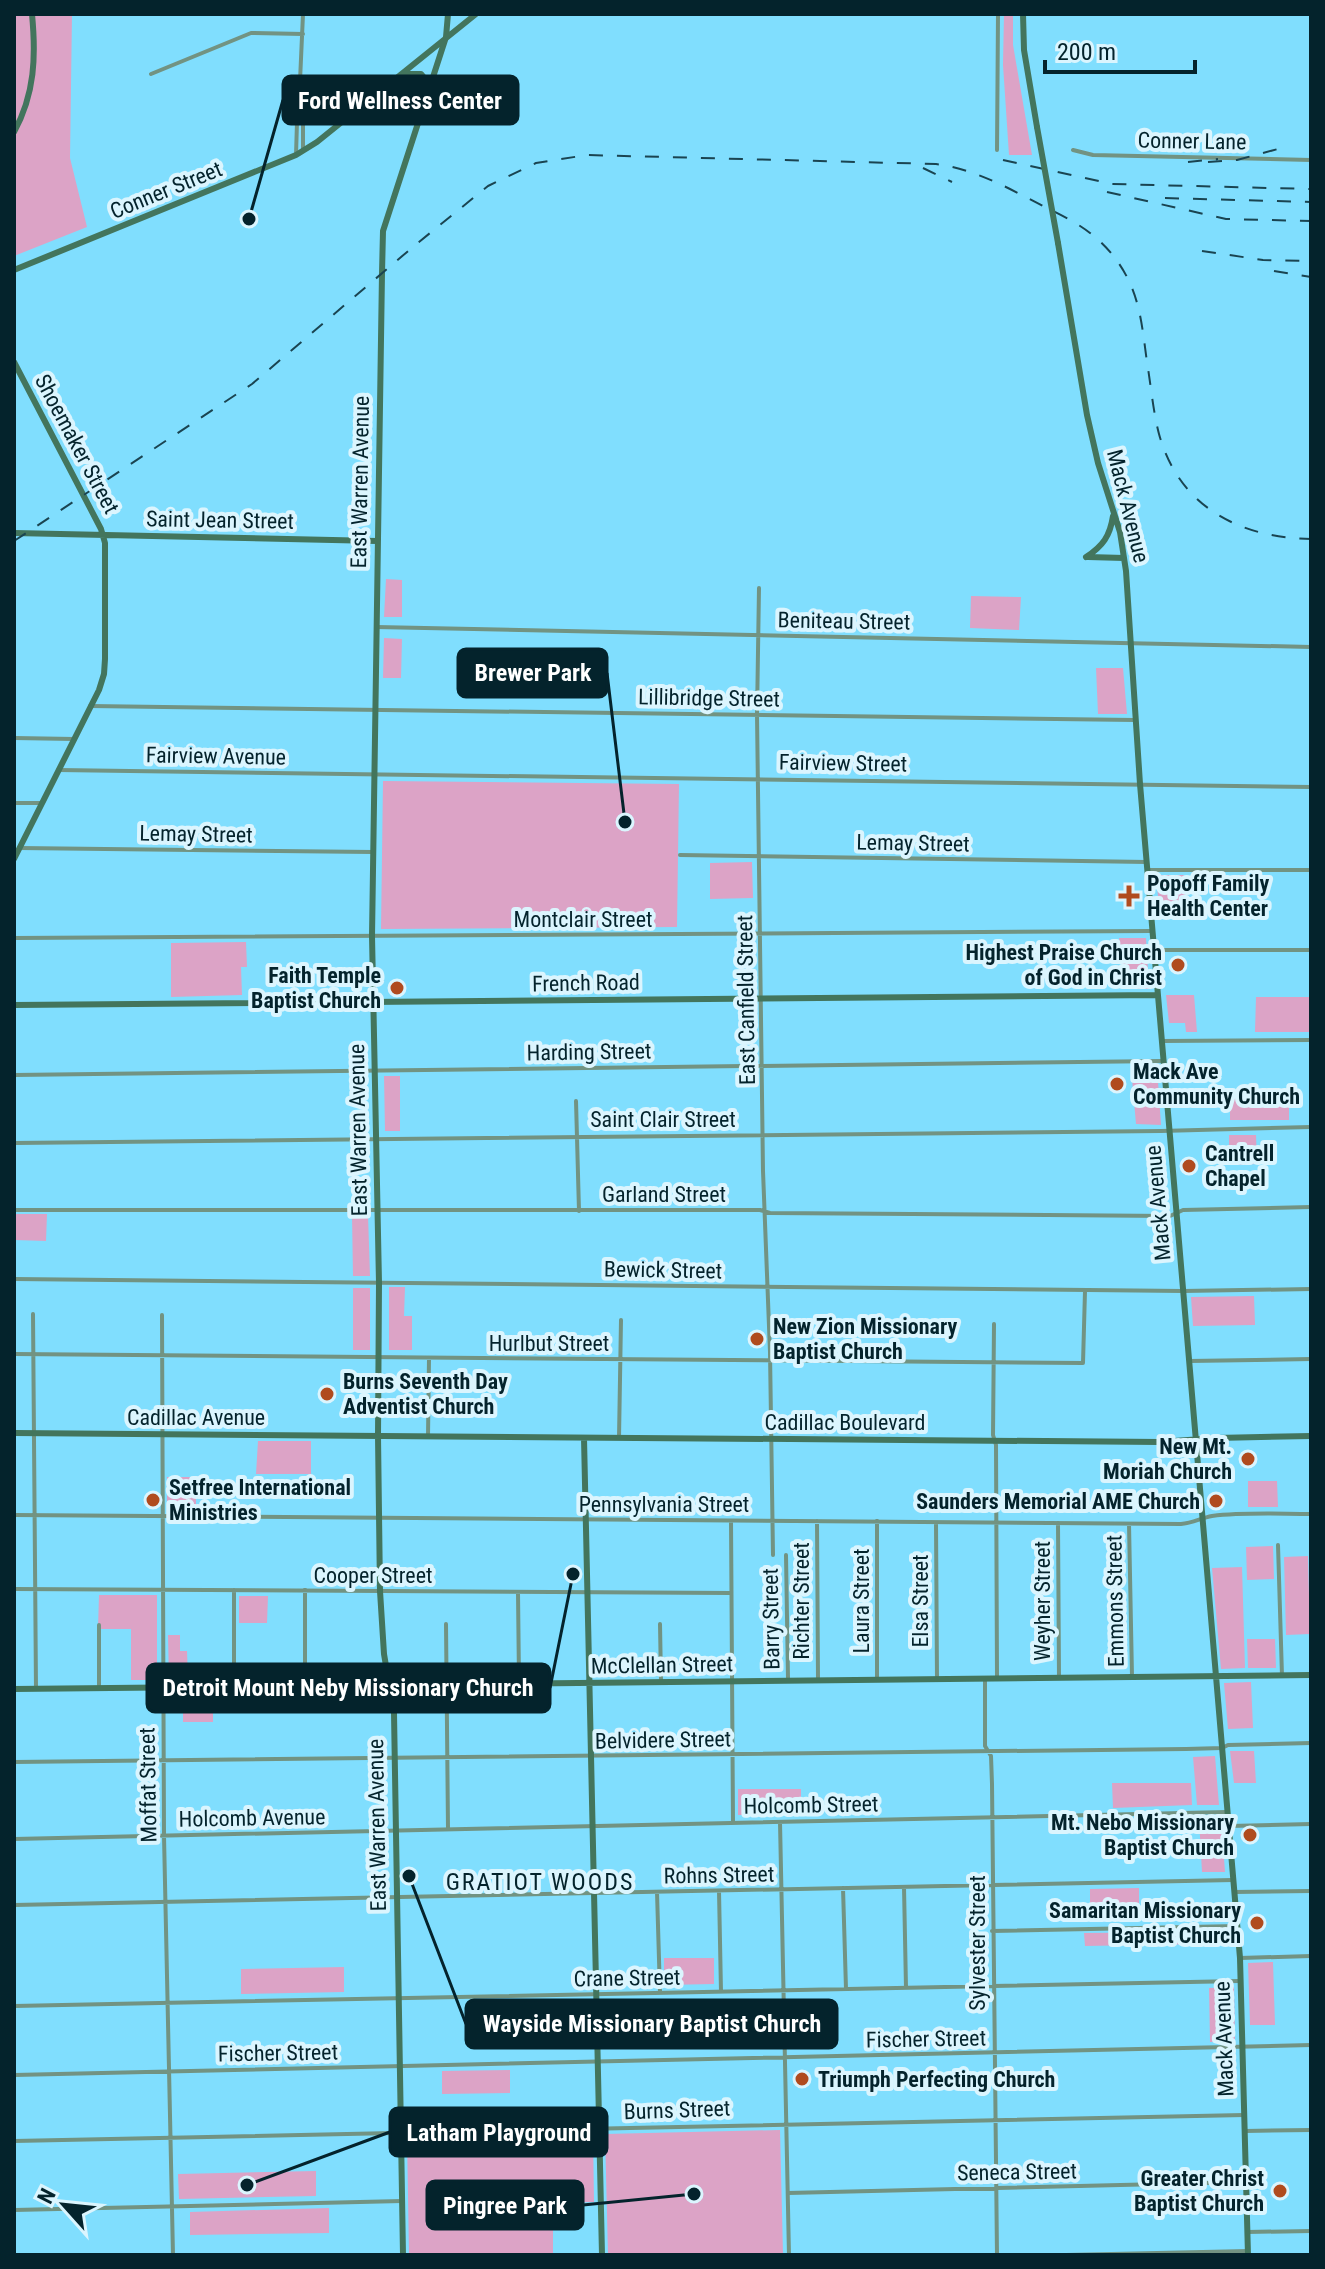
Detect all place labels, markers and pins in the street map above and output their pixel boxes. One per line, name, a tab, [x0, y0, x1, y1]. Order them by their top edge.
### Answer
callout: Ford Wellness Center	[283, 76, 518, 124]
callout: Brewer Park	[458, 649, 607, 697]
place label: Popoff Family Health Center	[1147, 871, 1270, 921]
marker: Popoff Family Health Center	[1118, 885, 1140, 907]
place label: Highest Praise Church of God in Christ	[966, 940, 1162, 990]
marker: Highest Praise Church of God in Christ	[1169, 956, 1187, 974]
place label: Faith Temple Baptist Church	[251, 963, 381, 1013]
marker: Faith Temple Baptist Church	[388, 979, 406, 997]
place label: Mack Ave Community Church	[1133, 1059, 1300, 1109]
marker: Mack Ave Community Church	[1108, 1075, 1126, 1093]
place label: Cantrell Chapel	[1205, 1141, 1274, 1191]
marker: Cantrell Chapel	[1180, 1157, 1198, 1175]
place label: New Zion Missionary Baptist Church	[773, 1314, 957, 1364]
marker: New Zion Missionary Baptist Church	[748, 1330, 766, 1348]
place label: Burns Seventh Day Adventist Church	[343, 1369, 508, 1419]
marker: Burns Seventh Day Adventist Church	[318, 1385, 336, 1403]
place label: New Mt. Moriah Church	[1103, 1434, 1232, 1484]
marker: New Mt. Moriah Church	[1239, 1450, 1257, 1468]
place label: Setfree International Ministries	[169, 1475, 351, 1525]
place label: Saunders Memorial AME Church	[916, 1489, 1200, 1514]
marker: Setfree International Ministries	[144, 1491, 162, 1509]
marker: Saunders Memorial AME Church	[1207, 1492, 1225, 1510]
callout: Detroit Mount Neby Missionary Church	[147, 1664, 550, 1712]
place label: Mt. Nebo Missionary Baptist Church	[1051, 1810, 1234, 1860]
marker: Mt. Nebo Missionary Baptist Church	[1241, 1826, 1259, 1844]
place label: Samaritan Missionary Baptist Church	[1049, 1898, 1241, 1948]
marker: Samaritan Missionary Baptist Church	[1248, 1914, 1266, 1932]
callout: Wayside Missionary Baptist Church	[466, 2000, 837, 2048]
place label: Triumph Perfecting Church	[818, 2067, 1055, 2092]
marker: Triumph Perfecting Church	[793, 2070, 811, 2088]
callout: Latham Playground	[390, 2108, 607, 2156]
place label: Greater Christ Baptist Church	[1134, 2166, 1264, 2216]
callout: Pingree Park	[427, 2181, 583, 2229]
marker: Greater Christ Baptist Church	[1271, 2182, 1289, 2200]

